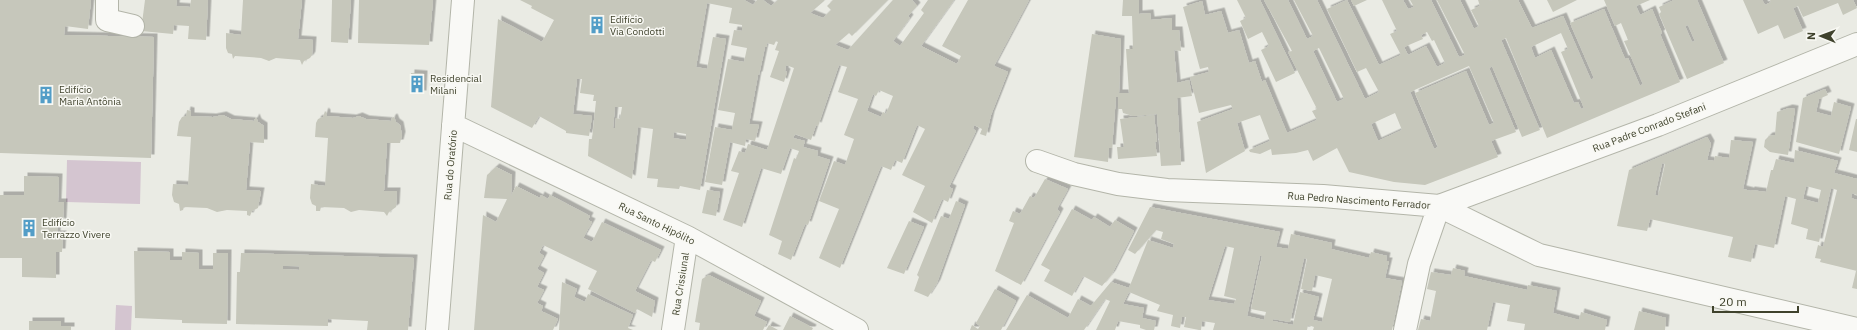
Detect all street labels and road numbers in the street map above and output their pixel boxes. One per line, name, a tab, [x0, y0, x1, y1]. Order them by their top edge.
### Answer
street label: Rua Padre Conrado Stefani	[1591, 100, 1708, 155]
street label: Rua do Oratório	[441, 129, 460, 201]
street label: Rua Pedro Nascimento Ferrador	[1287, 189, 1431, 212]
street label: Rua Santo Hipólito	[616, 199, 697, 248]
street label: Rua Crissiunal	[669, 251, 692, 317]

